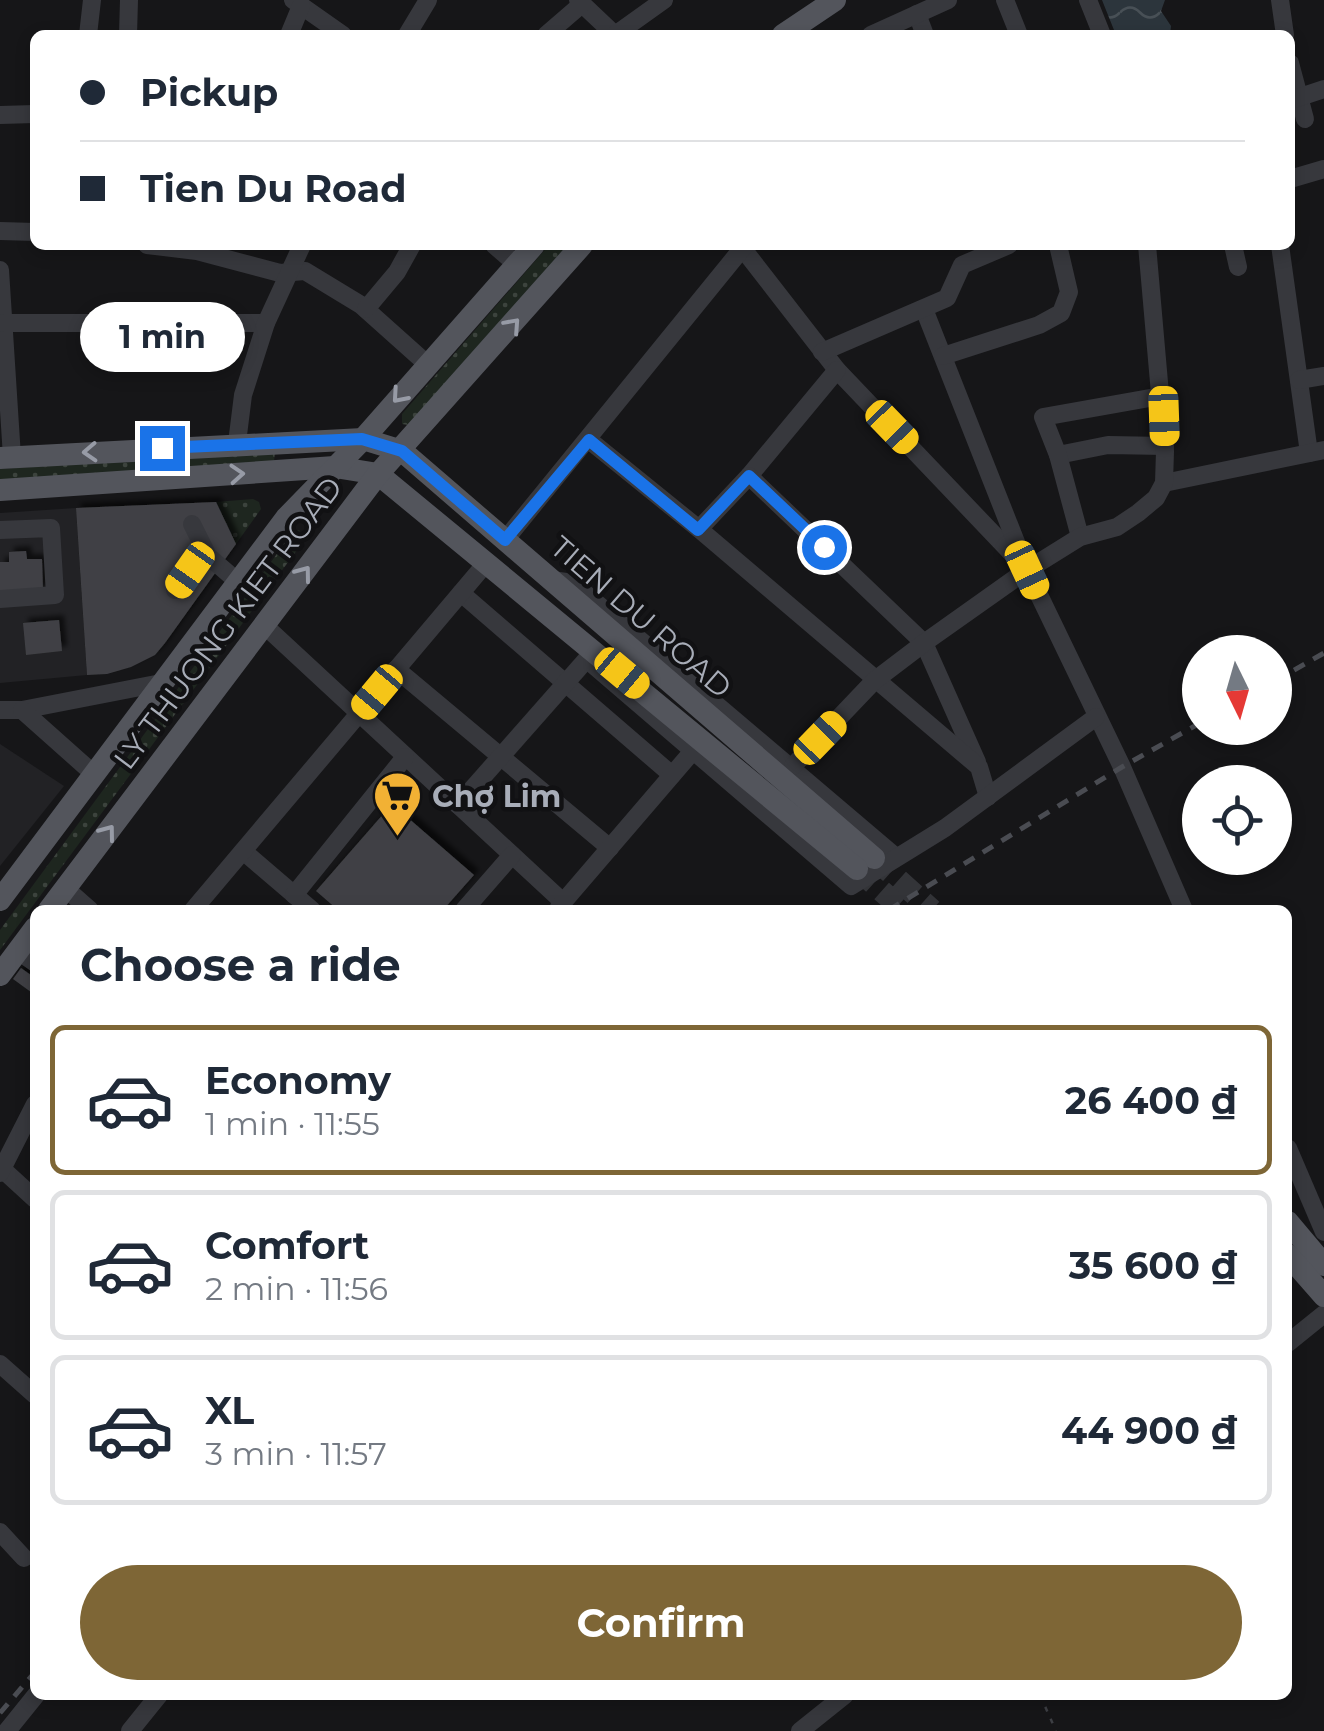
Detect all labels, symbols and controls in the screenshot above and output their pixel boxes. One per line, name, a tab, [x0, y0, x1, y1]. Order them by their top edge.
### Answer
text: Pickup	[140, 69, 278, 116]
text: Tien Du Road	[140, 165, 407, 212]
callout: 1 min	[80, 303, 244, 373]
text: 1 min	[119, 317, 206, 356]
one-way arrow	[501, 318, 519, 337]
one-way arrow	[393, 385, 411, 403]
car	[1148, 385, 1180, 447]
car	[860, 395, 924, 459]
route end	[140, 426, 185, 471]
one-way arrow	[81, 441, 97, 462]
one-way arrow	[229, 464, 245, 485]
street label: LY THUONG KIET ROAD	[106, 469, 350, 777]
route start	[802, 525, 847, 570]
street label: TIEN DU ROAD	[543, 528, 739, 706]
car	[1001, 536, 1053, 604]
car	[161, 537, 219, 603]
one-way arrow	[292, 566, 310, 584]
north arrow	[1182, 635, 1292, 745]
map controls	[1182, 635, 1292, 875]
car	[589, 642, 655, 704]
car	[346, 659, 408, 725]
car	[788, 706, 852, 770]
button: locate	[1182, 765, 1292, 875]
supermarket icon: Chợ Lim	[371, 770, 423, 838]
place label: Chợ Lim	[432, 778, 561, 815]
one-way arrow	[96, 825, 113, 843]
text: Choose a ride	[80, 937, 401, 992]
icon: car	[85, 1055, 175, 1145]
text: Economy	[205, 1057, 391, 1104]
text: 26 400 ₫	[1065, 1077, 1237, 1124]
text: 1 min · 11:55	[205, 1104, 380, 1143]
icon: car	[85, 1220, 175, 1310]
text: Comfort	[205, 1222, 369, 1269]
text: 35 600 ₫	[1069, 1242, 1237, 1289]
text: 2 min · 11:56	[205, 1269, 388, 1308]
icon: car	[85, 1385, 175, 1475]
text: XL	[205, 1387, 254, 1434]
text: 44 900 ₫	[1061, 1407, 1237, 1454]
text: 3 min · 11:57	[205, 1434, 387, 1473]
button: Confirm	[80, 1565, 1242, 1680]

